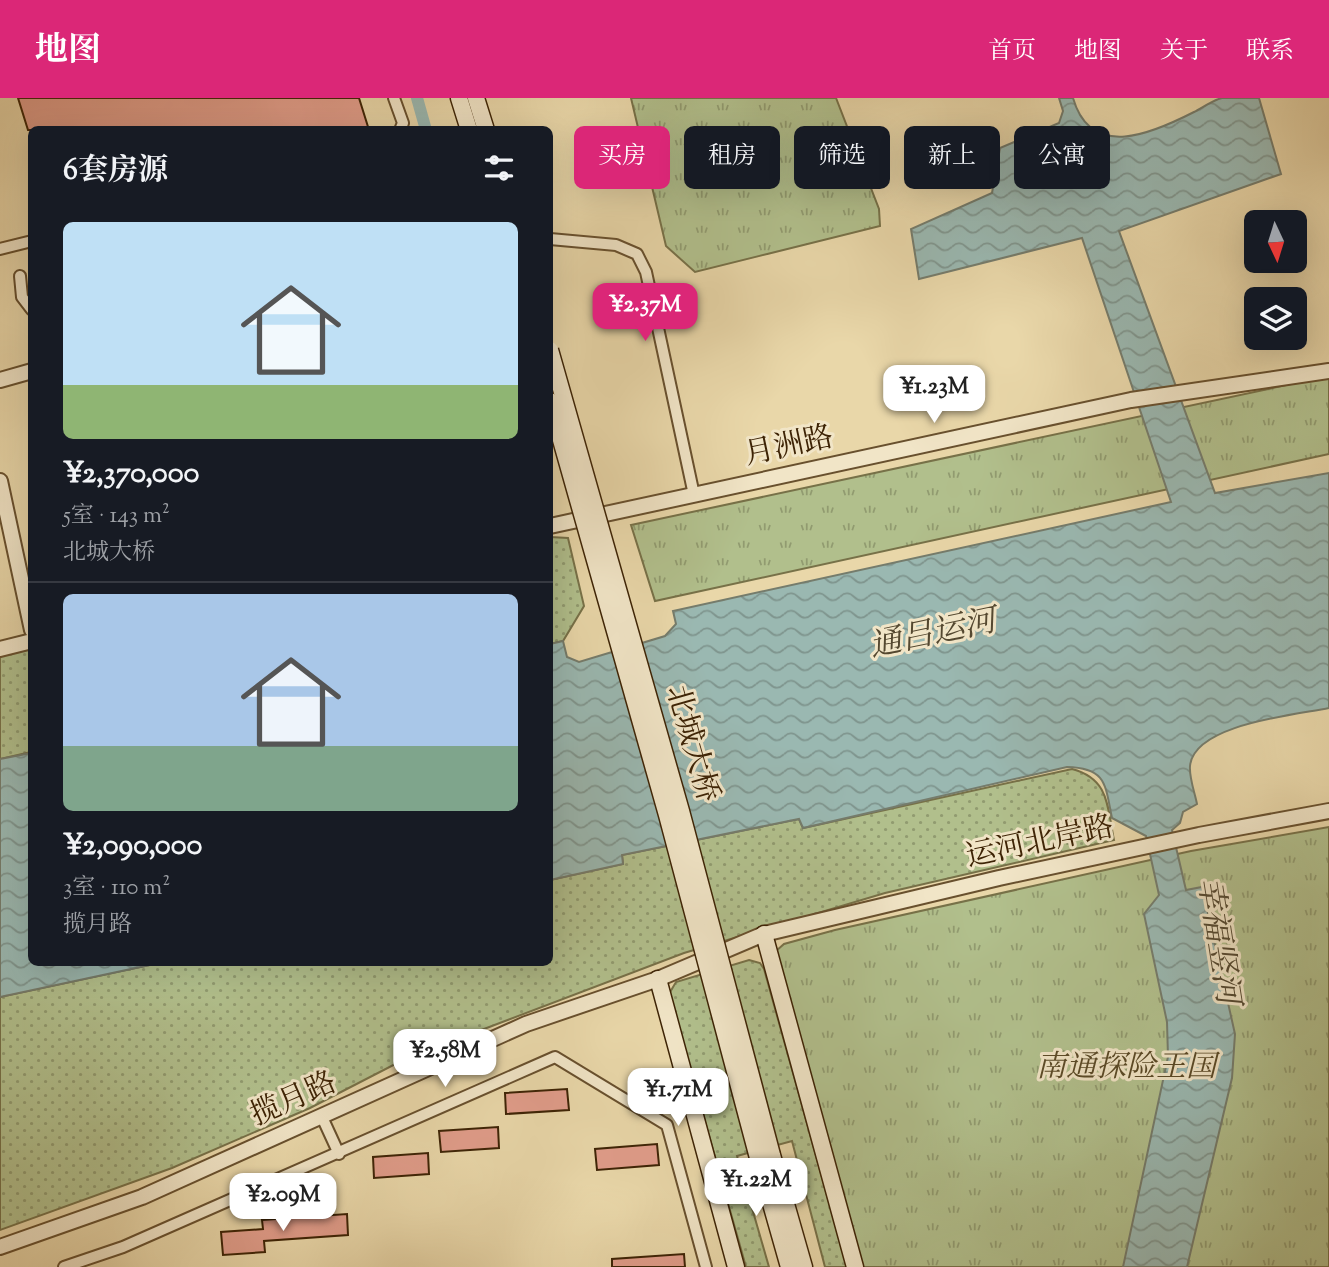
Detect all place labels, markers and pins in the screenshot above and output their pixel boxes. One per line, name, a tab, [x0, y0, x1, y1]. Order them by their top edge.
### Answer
pin: ¥2.37M	[588, 284, 702, 343]
pin: ¥1.23M	[877, 366, 991, 425]
pin: ¥2.58M	[388, 1030, 502, 1089]
pin: ¥1.71M	[621, 1068, 735, 1128]
pin: ¥1.22M	[699, 1158, 813, 1218]
pin: ¥2.09M	[226, 1174, 340, 1233]

